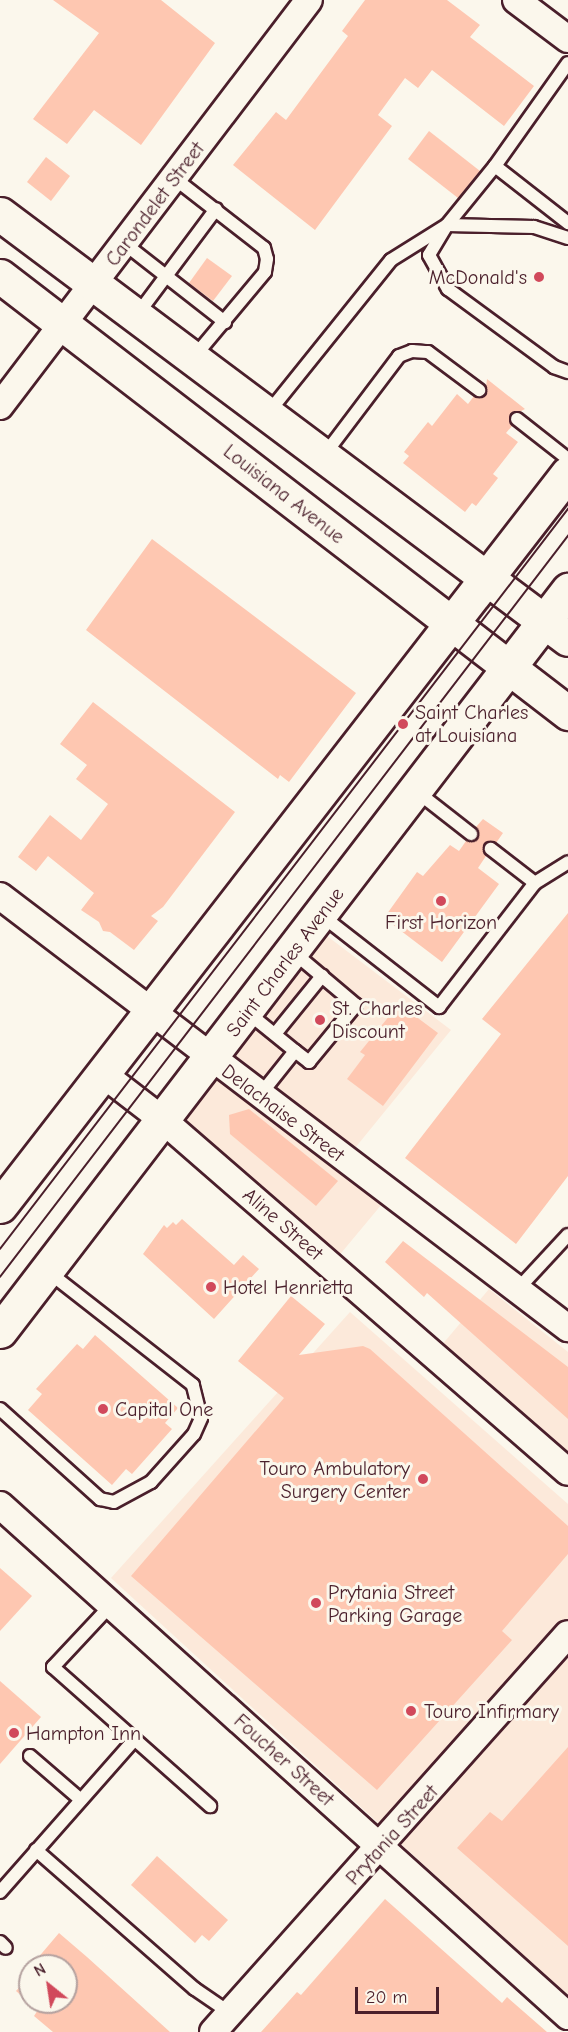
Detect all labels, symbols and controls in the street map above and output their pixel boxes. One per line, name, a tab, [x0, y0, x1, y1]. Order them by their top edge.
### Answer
street label: Carondelet Street	[100, 137, 210, 271]
place label: McDonald's	[429, 265, 527, 289]
marker: McDonald's	[532, 270, 546, 284]
street label: Louisiana Avenue	[219, 439, 349, 549]
place label: Saint Charles at Louisiana	[415, 700, 528, 747]
marker: Saint Charles at Louisiana	[396, 717, 410, 731]
street label: Saint Charles Avenue	[221, 883, 349, 1041]
marker: First Horizon	[434, 894, 448, 908]
place label: First Horizon	[385, 910, 497, 934]
place label: St. Charles Discount	[332, 996, 422, 1043]
marker: St. Charles Discount	[313, 1013, 327, 1027]
street label: Delachaise Street	[217, 1059, 349, 1167]
street label: Aline Street	[238, 1183, 328, 1265]
place label: Hotel Henrietta	[223, 1275, 353, 1299]
marker: Hotel Henrietta	[204, 1280, 218, 1294]
place label: Capital One	[115, 1397, 213, 1421]
marker: Capital One	[96, 1402, 110, 1416]
place label: Touro Ambulatory Surgery Center	[259, 1456, 410, 1503]
marker: Touro Ambulatory Surgery Center	[414, 1470, 432, 1488]
place label: Prytania Street Parking Garage	[328, 1580, 462, 1627]
marker: Prytania Street Parking Garage	[309, 1596, 323, 1610]
place label: Touro Infirmary	[424, 1699, 559, 1723]
marker: Touro Infirmary	[402, 1702, 420, 1720]
street label: Foucher Street	[229, 1709, 339, 1811]
place label: Hampton Inn	[26, 1721, 141, 1745]
marker: Hampton Inn	[7, 1726, 21, 1740]
street label: Prytania Street	[341, 1780, 443, 1890]
north arrow	[18, 1954, 78, 2014]
text: N	[31, 1960, 49, 1981]
scale bar	[358, 1975, 442, 2013]
text: 20 m	[366, 1987, 407, 2008]

